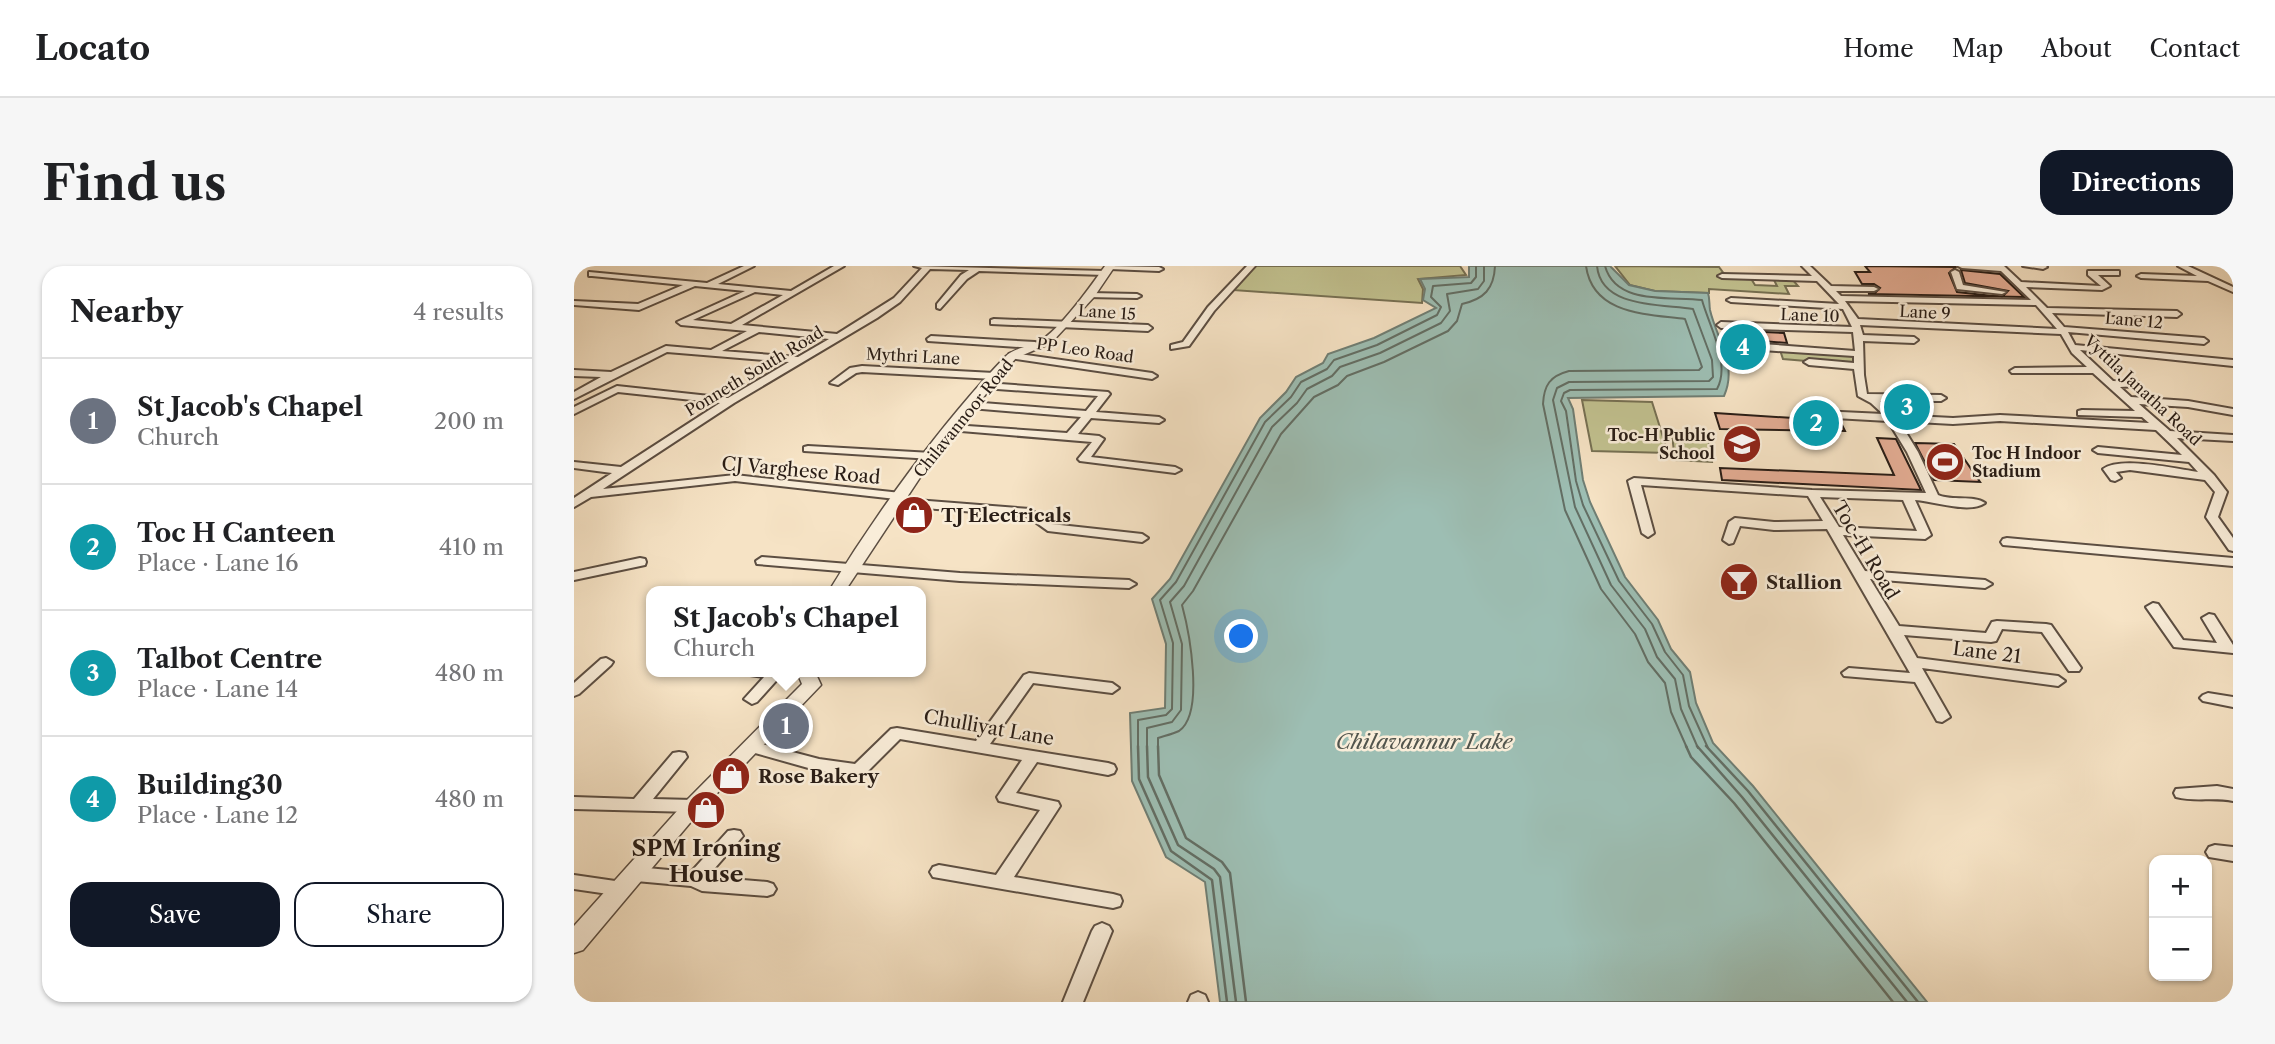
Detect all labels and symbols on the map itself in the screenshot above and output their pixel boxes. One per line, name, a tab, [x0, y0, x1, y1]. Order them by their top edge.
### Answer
street label: Lane 15	[1078, 300, 1136, 324]
street label: Lane 9	[1899, 301, 1951, 323]
street label: Lane 10	[1780, 304, 1840, 326]
street label: Lane 12	[2104, 308, 2164, 332]
pin: 4	[1720, 321, 1766, 373]
street label: Ponneth South Road	[681, 322, 827, 420]
street label: Vyttila Janatha Road	[2079, 330, 2206, 450]
street label: PP Leo Road	[1035, 333, 1135, 367]
street label: Mythri Lane	[865, 344, 961, 368]
street label: Chilavannoor Road	[909, 355, 1017, 481]
pin: 3	[1884, 381, 1930, 433]
pin: 2	[1793, 397, 1839, 449]
school or university icon: Toc-H Public School	[1721, 423, 1763, 465]
place label: Toc-H Public School	[1607, 425, 1715, 463]
sports icon: Toc H Indoor Stadium	[1924, 441, 1966, 483]
place label: Toc H Indoor Stadium	[1972, 443, 2081, 481]
street label: CJ Varghese Road	[721, 452, 882, 489]
shop icon: TJ Electricals	[893, 494, 935, 536]
street label: Toc-H Road	[1827, 497, 1904, 604]
place label: TJ Electricals	[941, 504, 1071, 527]
bar icon: Stallion	[1718, 561, 1760, 603]
place label: Stallion	[1766, 571, 1842, 594]
your location	[1224, 619, 1258, 653]
street label: Lane 21	[1951, 637, 2023, 668]
pin: 1	[763, 700, 809, 752]
street label: Chulliyat Lane	[922, 705, 1056, 750]
water label: Chilavannur Lake	[1336, 729, 1513, 754]
shop icon: Rose Bakery	[710, 755, 752, 797]
place label: Rose Bakery	[758, 765, 880, 788]
shop icon: SPM Ironing House	[685, 789, 727, 831]
place label: SPM Ironing House	[632, 834, 781, 888]

